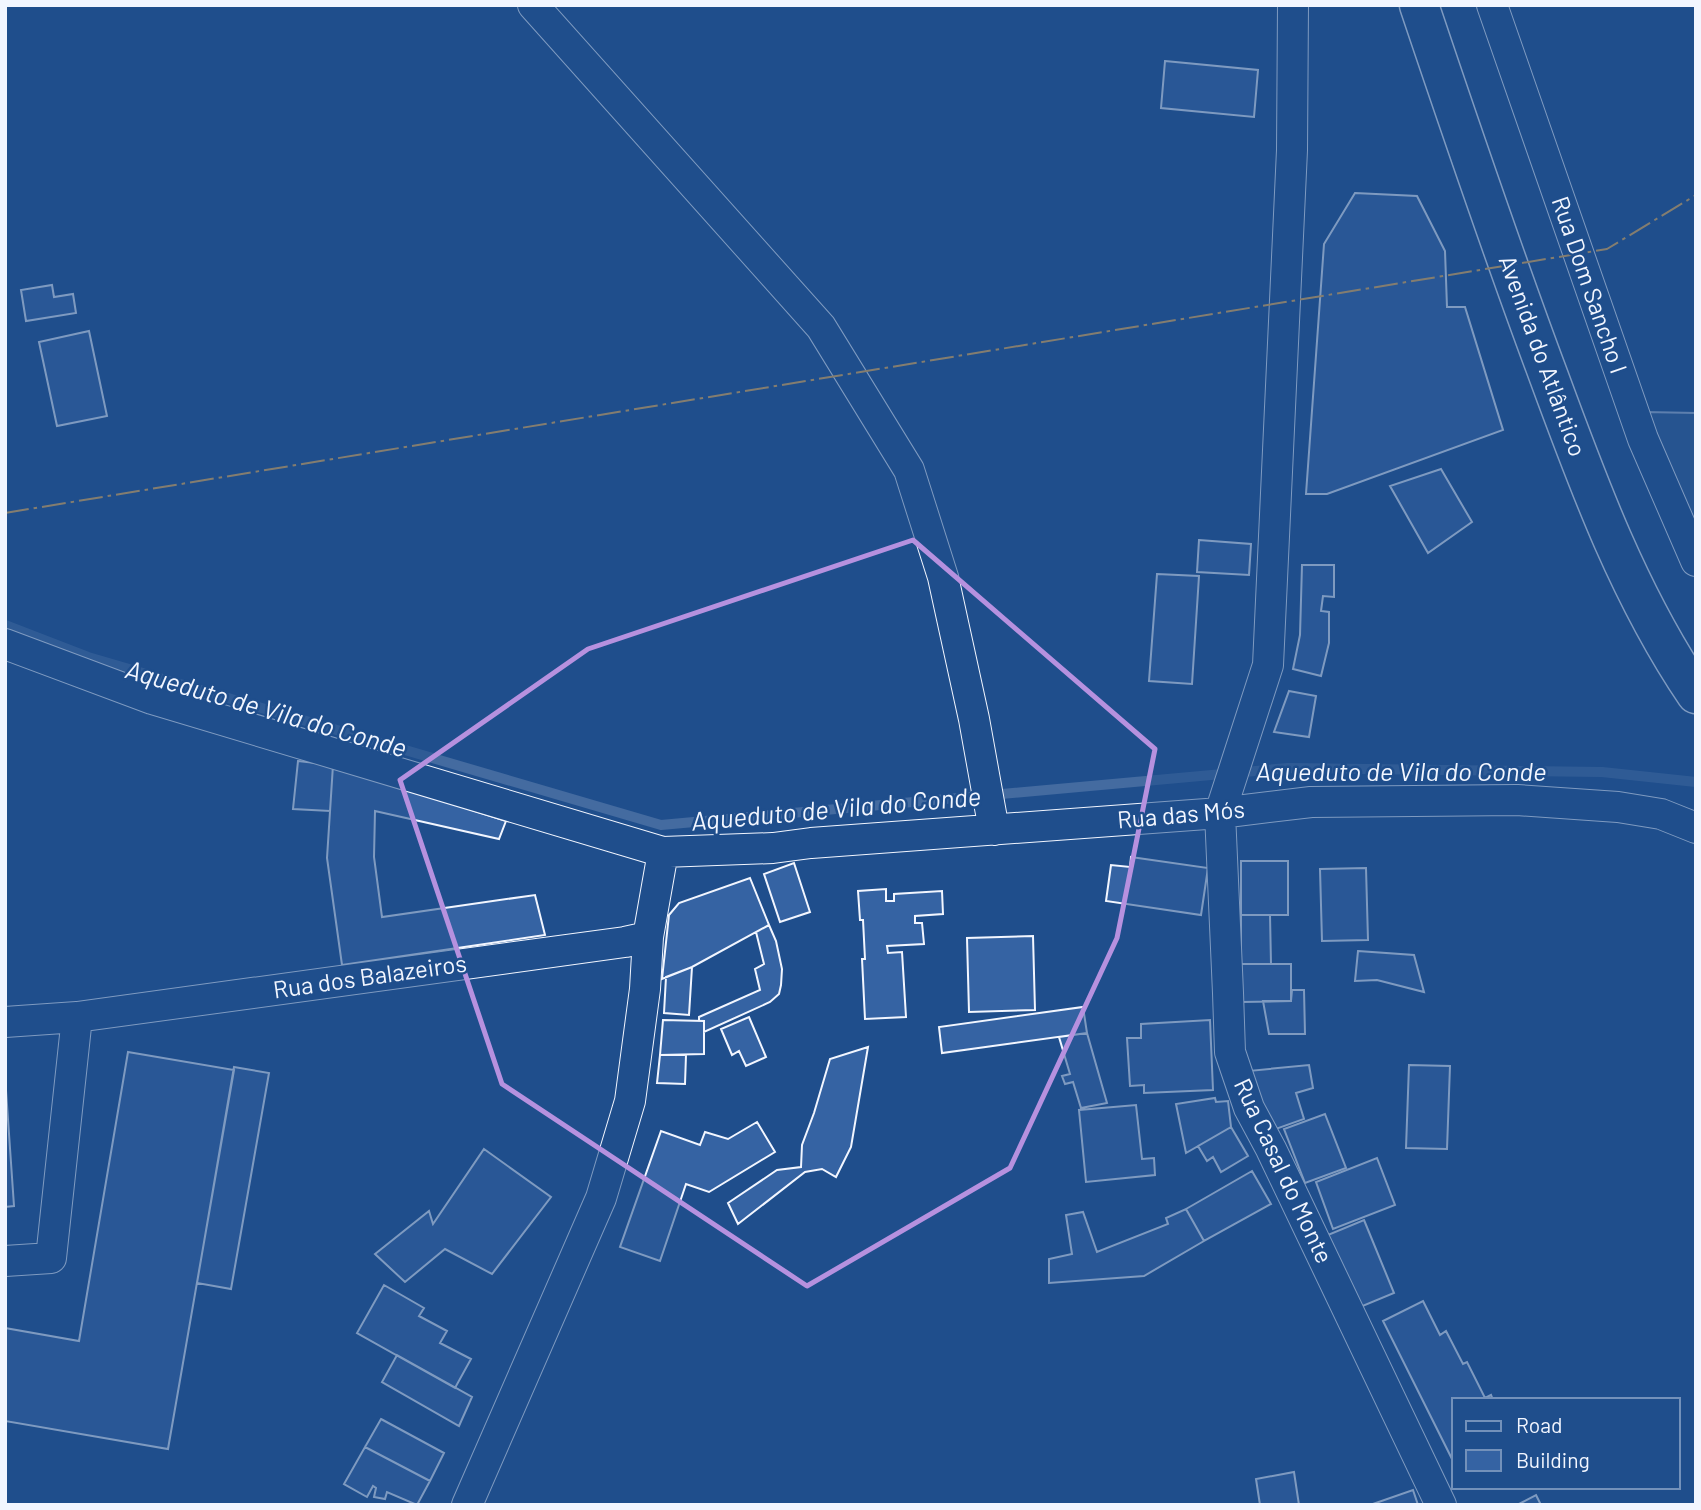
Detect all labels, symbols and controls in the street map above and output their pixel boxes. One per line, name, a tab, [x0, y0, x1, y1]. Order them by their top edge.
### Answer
street label: Rua Dom Sancho I	[1547, 192, 1634, 377]
street label: Avenida do Atlântico	[1494, 251, 1593, 460]
water label: Aqueduto de Vila do Conde	[122, 653, 410, 763]
water label: Aqueduto de Vila do Conde	[1256, 755, 1546, 786]
water label: Aqueduto de Vila do Conde	[690, 779, 982, 836]
street label: Rua das Mós	[1116, 793, 1246, 834]
street label: Rua dos Balazeiros	[271, 948, 468, 1003]
street label: Rua Casal do Monte	[1229, 1073, 1340, 1267]
legend	[1452, 1398, 1680, 1489]
text: Road	[1516, 1412, 1562, 1437]
text: Building	[1516, 1447, 1590, 1472]

